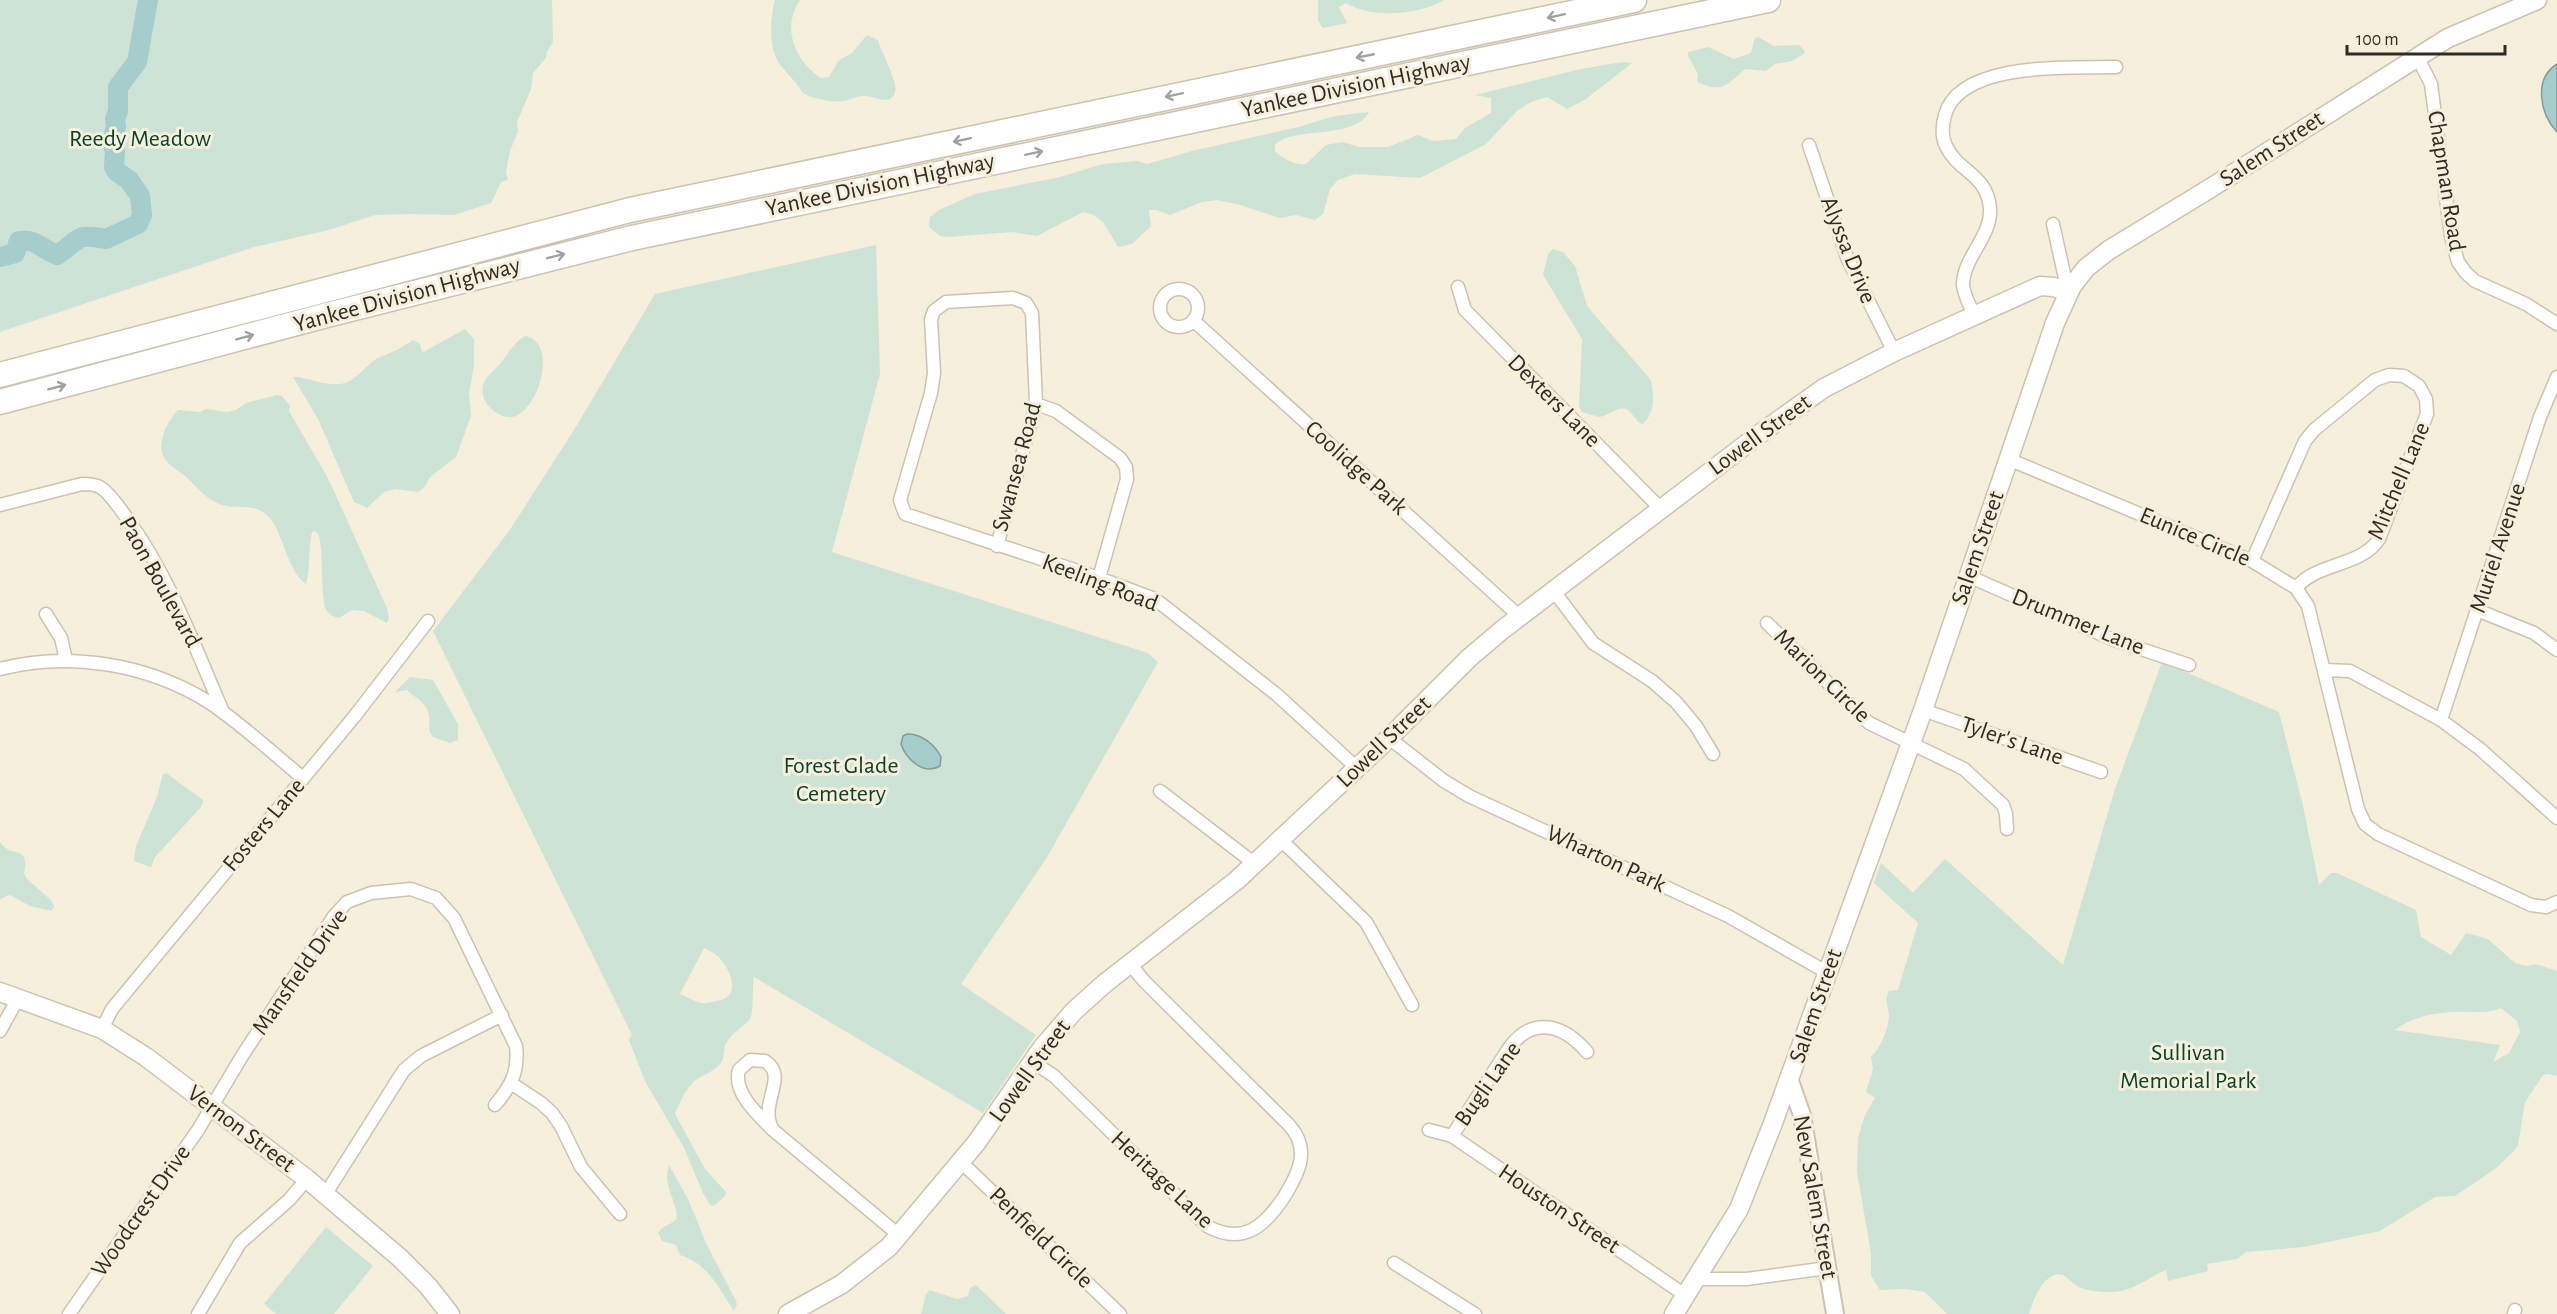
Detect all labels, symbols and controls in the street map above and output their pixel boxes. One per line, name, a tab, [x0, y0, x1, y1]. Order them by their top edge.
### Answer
one-way arrow	[1546, 11, 1566, 22]
scale bar	[2347, 18, 2504, 56]
text: 100 m	[2356, 31, 2399, 49]
street label: Yankee Division Highway	[1239, 50, 1473, 122]
one-way arrow	[1356, 51, 1375, 62]
one-way arrow	[1165, 90, 1184, 102]
street label: Salem Street	[2216, 106, 2329, 191]
street label: Chapman Road	[2423, 109, 2469, 253]
park label: Reedy Meadow	[69, 127, 211, 151]
one-way arrow	[953, 135, 973, 146]
one-way arrow	[1023, 147, 1043, 158]
street label: Yankee Division Highway	[763, 149, 997, 221]
street label: Alyssa Drive	[1816, 193, 1880, 307]
one-way arrow	[545, 250, 565, 261]
street label: Yankee Division Highway	[291, 253, 523, 337]
one-way arrow	[235, 331, 254, 343]
street label: Dexters Lane	[1503, 350, 1605, 452]
one-way arrow	[47, 381, 66, 393]
street label: Lowell Street	[1704, 390, 1816, 480]
street label: Swansea Road	[988, 400, 1046, 534]
street label: Coolidge Park	[1300, 416, 1412, 520]
street label: Mitchell Lane	[2364, 419, 2434, 543]
street label: Muriel Avenue	[2466, 480, 2530, 616]
street label: Salem Street	[1947, 488, 2009, 608]
street label: Eunice Circle	[2136, 503, 2254, 571]
street label: Paon Boulevard	[114, 513, 206, 651]
street label: Keeling Road	[1039, 550, 1161, 616]
street label: Drummer Lane	[2008, 585, 2148, 659]
street label: Marion Circle	[1769, 625, 1875, 727]
street label: Lowell Street	[1332, 691, 1436, 792]
street label: Tyler's Lane	[1958, 712, 2066, 770]
park label: Forest Glade Cemetery	[783, 754, 899, 806]
street label: Fosters Lane	[218, 774, 310, 876]
street label: Wharton Park	[1543, 821, 1670, 897]
street label: Mansfield Drive	[248, 905, 352, 1039]
street label: Salem Street	[1785, 946, 1847, 1066]
street label: Lowell Street	[985, 1015, 1075, 1127]
street label: Bugli Lane	[1450, 1037, 1526, 1131]
park label: Sullivan Memorial Park	[2120, 1041, 2256, 1093]
street label: Vernon Street	[183, 1081, 300, 1177]
street label: New Salem Street	[1789, 1113, 1841, 1281]
street label: Heritage Lane	[1106, 1127, 1218, 1233]
street label: Woodcrest Drive	[87, 1141, 195, 1281]
street label: Houston Street	[1494, 1160, 1624, 1258]
street label: Penfield Circle	[985, 1183, 1097, 1293]

